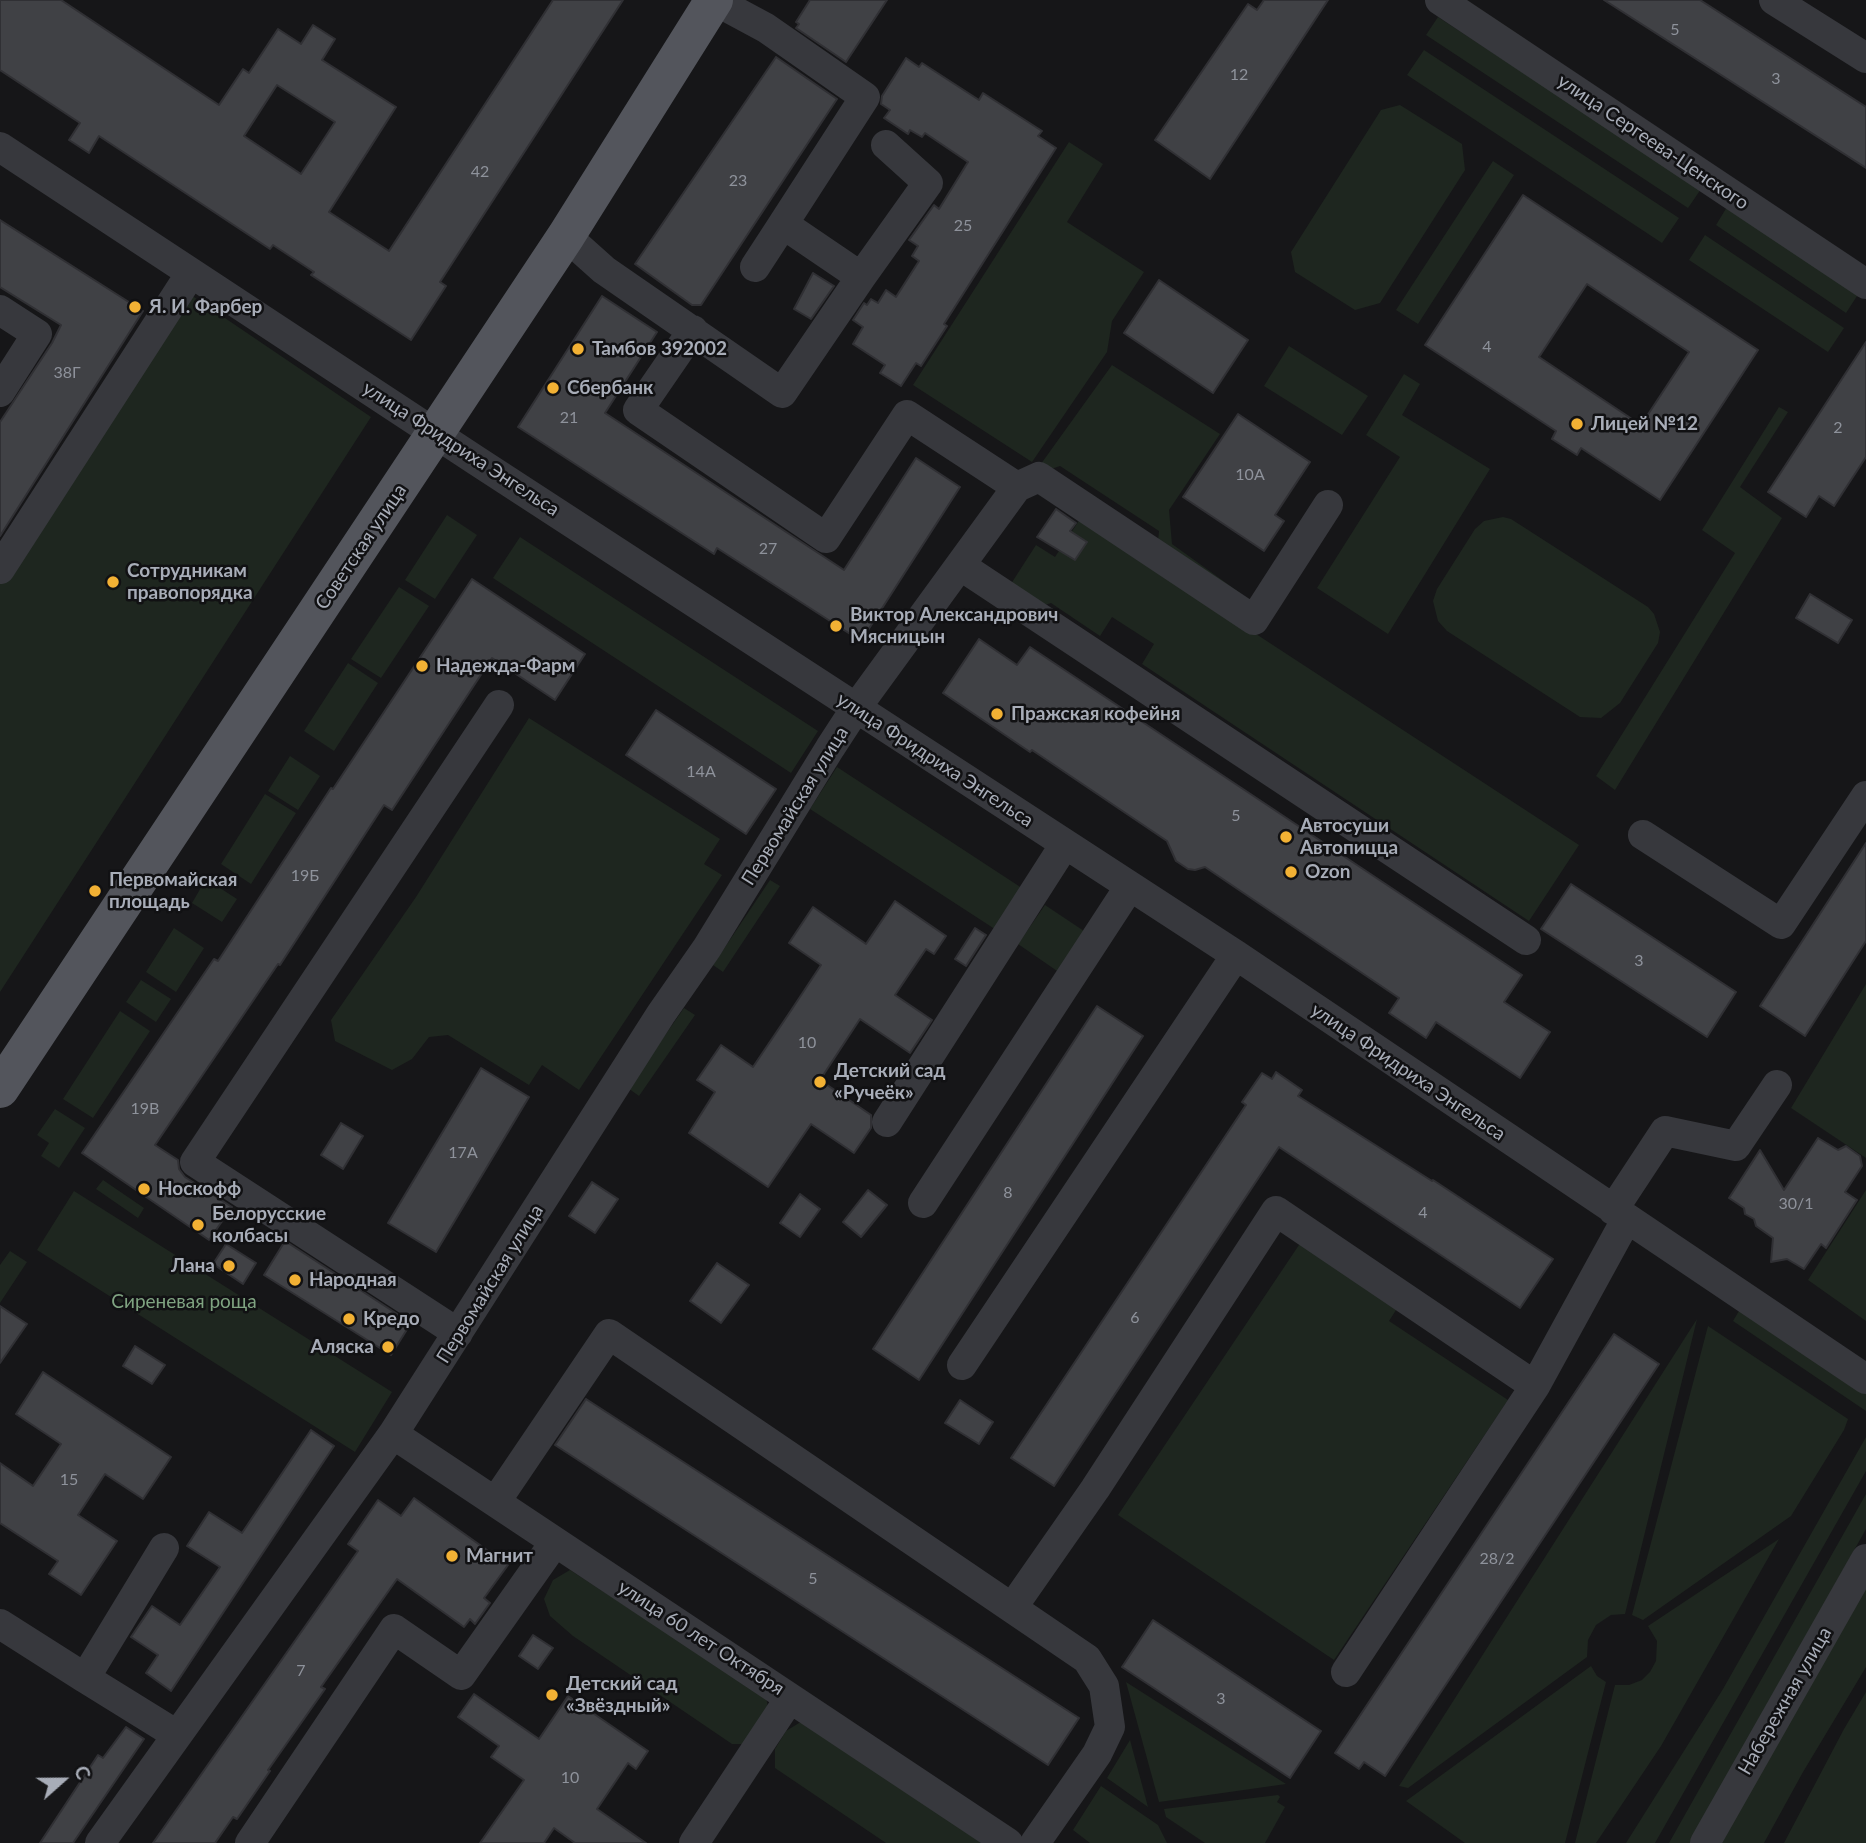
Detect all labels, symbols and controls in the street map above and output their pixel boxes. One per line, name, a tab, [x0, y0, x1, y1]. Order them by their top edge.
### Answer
house number: 5	[1670, 20, 1680, 40]
house number: 12	[1230, 65, 1248, 85]
street label: улица Сергеева-Ценского	[1553, 69, 1753, 215]
house number: 3	[1771, 69, 1781, 89]
house number: 42	[471, 162, 489, 182]
house number: 23	[729, 171, 747, 191]
house number: 25	[954, 216, 972, 236]
place label: Я. И. Фарбер	[149, 296, 262, 318]
marker: Я. И. Фарбер	[127, 299, 143, 315]
house number: 4	[1482, 337, 1492, 357]
place label: Тамбов 392002	[592, 338, 727, 360]
marker: Тамбов 392002	[570, 341, 586, 357]
house number: 38Г	[53, 363, 81, 383]
street label: улица Фридриха Энгельса	[359, 377, 563, 521]
place label: Сбербанк	[567, 377, 653, 399]
marker: Сбербанк	[545, 380, 561, 396]
house number: 21	[560, 408, 578, 428]
place label: Лицей №12	[1591, 413, 1698, 435]
marker: Лицей №12	[1569, 416, 1585, 432]
house number: 2	[1833, 418, 1843, 438]
house number: 10А	[1235, 465, 1265, 485]
street label: Советская улица	[311, 480, 411, 614]
house number: 27	[759, 539, 777, 559]
place label: Сотрудникам правопорядка	[127, 560, 253, 604]
marker: Сотрудникам правопорядка	[105, 574, 121, 590]
place label: Виктор Александрович Мясницын	[850, 604, 1058, 648]
marker: Виктор Александрович Мясницын	[828, 618, 844, 634]
place label: Надежда-Фарм	[436, 655, 575, 677]
marker: Надежда-Фарм	[414, 658, 430, 674]
street label: улица Фридриха Энгельса	[833, 688, 1037, 832]
place label: Пражская кофейня	[1011, 703, 1180, 725]
marker: Пражская кофейня	[989, 706, 1005, 722]
street label: Первомайская улица	[737, 722, 853, 890]
house number: 14А	[686, 762, 716, 782]
house number: 5	[1231, 806, 1241, 826]
place label: Автосуши Автопицца	[1300, 815, 1398, 859]
marker: Автосуши Автопицца	[1278, 829, 1294, 845]
place label: Ozon	[1305, 861, 1350, 883]
marker: Ozon	[1283, 864, 1299, 880]
house number: 19Б	[291, 866, 319, 886]
place label: Первомайская площадь	[109, 869, 237, 913]
marker: Первомайская площадь	[87, 883, 103, 899]
house number: 3	[1634, 951, 1644, 971]
street label: улица Фридриха Энгельса	[1306, 998, 1510, 1146]
house number: 10	[798, 1033, 816, 1053]
place label: Детский сад «Ручеёк»	[834, 1060, 946, 1104]
marker: Детский сад «Ручеёк»	[812, 1074, 828, 1090]
house number: 19В	[131, 1099, 159, 1119]
house number: 17А	[448, 1143, 478, 1163]
place label: Носкофф	[158, 1178, 241, 1200]
marker: Носкофф	[136, 1181, 152, 1197]
house number: 8	[1003, 1183, 1013, 1203]
house number: 30/1	[1778, 1194, 1814, 1214]
street label: Первомайская улица	[432, 1200, 548, 1368]
place label: Белорусские колбасы	[212, 1203, 326, 1247]
house number: 4	[1418, 1203, 1428, 1223]
marker: Белорусские колбасы	[190, 1217, 206, 1233]
place label: Лана	[171, 1255, 215, 1277]
marker: Лана	[221, 1258, 237, 1274]
place label: Народная	[309, 1269, 397, 1291]
marker: Народная	[287, 1272, 303, 1288]
park label: Сиреневая роща	[111, 1291, 257, 1313]
place label: Кредо	[363, 1308, 420, 1330]
house number: 6	[1130, 1308, 1140, 1328]
marker: Кредо	[341, 1311, 357, 1327]
place label: Аляска	[310, 1336, 374, 1358]
marker: Аляска	[380, 1339, 396, 1355]
house number: 15	[60, 1470, 78, 1490]
place label: Магнит	[466, 1545, 533, 1567]
marker: Магнит	[444, 1548, 460, 1564]
house number: 28/2	[1479, 1549, 1515, 1569]
house number: 5	[808, 1569, 818, 1589]
street label: улица 60 лет Октября	[614, 1576, 788, 1700]
street label: Набережная улица	[1733, 1623, 1837, 1779]
house number: 7	[296, 1661, 306, 1681]
place label: Детский сад «Звёздный»	[566, 1673, 678, 1717]
marker: Детский сад «Звёздный»	[544, 1687, 560, 1703]
house number: 3	[1216, 1689, 1226, 1709]
north arrow	[28, 1745, 98, 1815]
text: С	[70, 1762, 96, 1782]
house number: 10	[561, 1768, 579, 1788]

